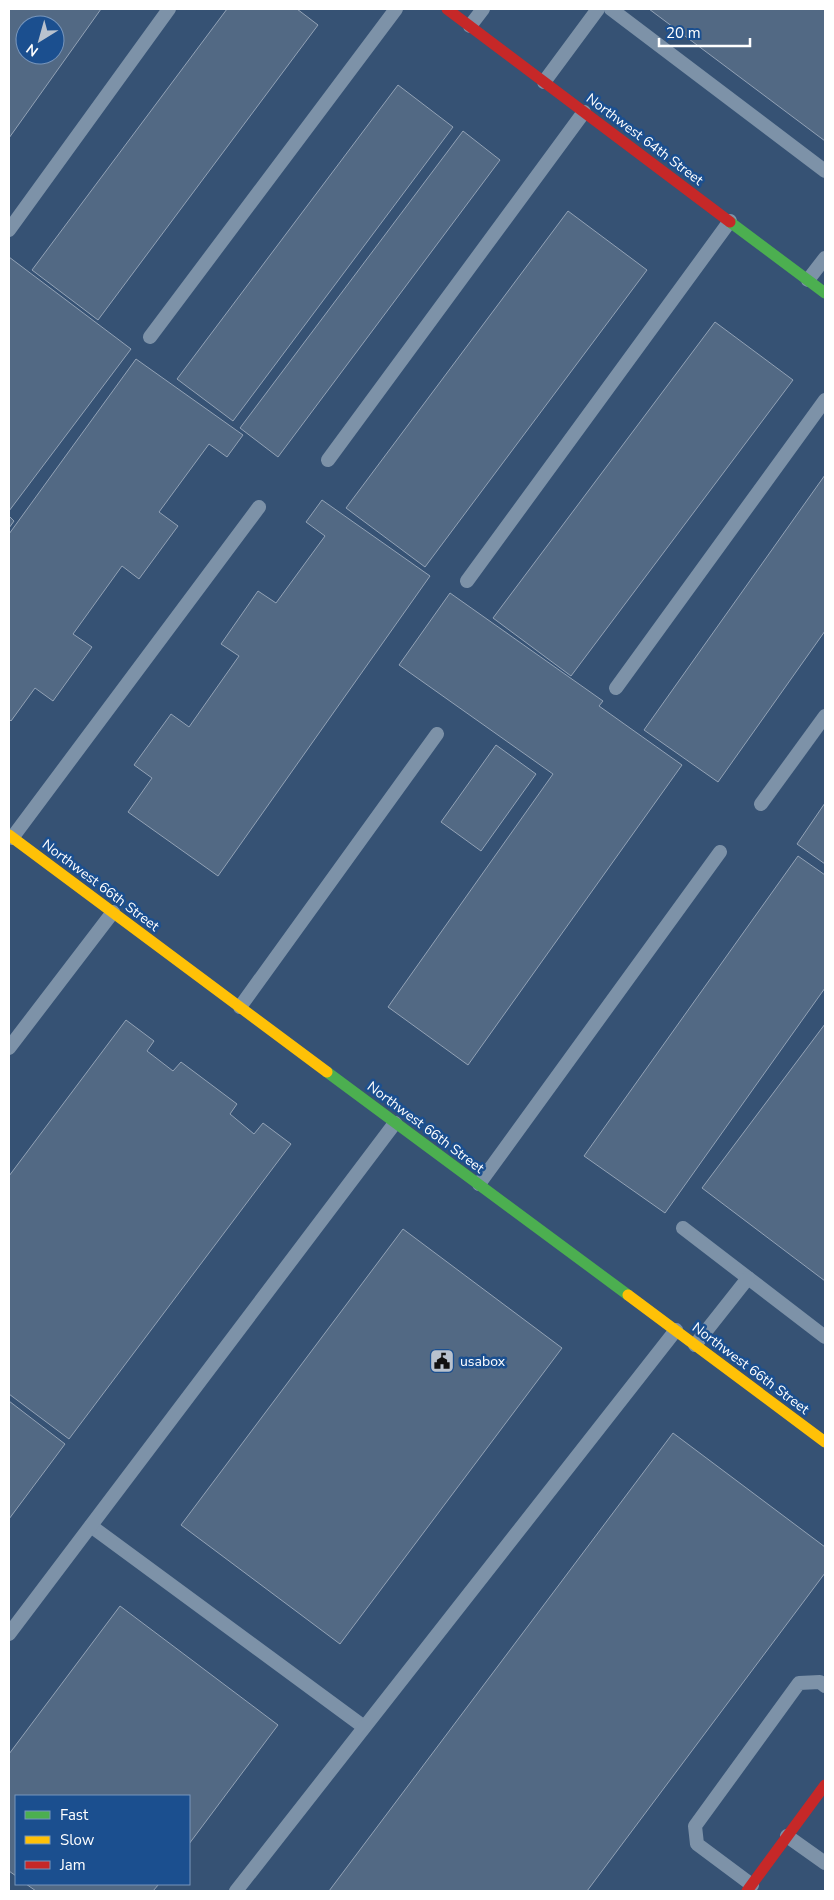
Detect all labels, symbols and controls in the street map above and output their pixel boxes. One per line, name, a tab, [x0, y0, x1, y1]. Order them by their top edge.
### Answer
north arrow	[15, 15, 65, 65]
scale bar	[659, 15, 750, 47]
text: 20 m	[666, 23, 701, 43]
text: N	[23, 39, 42, 61]
street label: Northwest 64th Street	[582, 89, 707, 190]
street label: Northwest 66th Street	[38, 835, 163, 936]
street label: Northwest 66th Street	[363, 1077, 488, 1178]
street label: Northwest 66th Street	[688, 1318, 813, 1419]
public building icon: usabox	[429, 1348, 455, 1374]
place label: usabox	[460, 1352, 506, 1371]
legend	[15, 1795, 190, 1885]
text: Fast	[60, 1805, 89, 1825]
text: Slow	[60, 1830, 95, 1850]
text: Jam	[59, 1855, 86, 1875]

